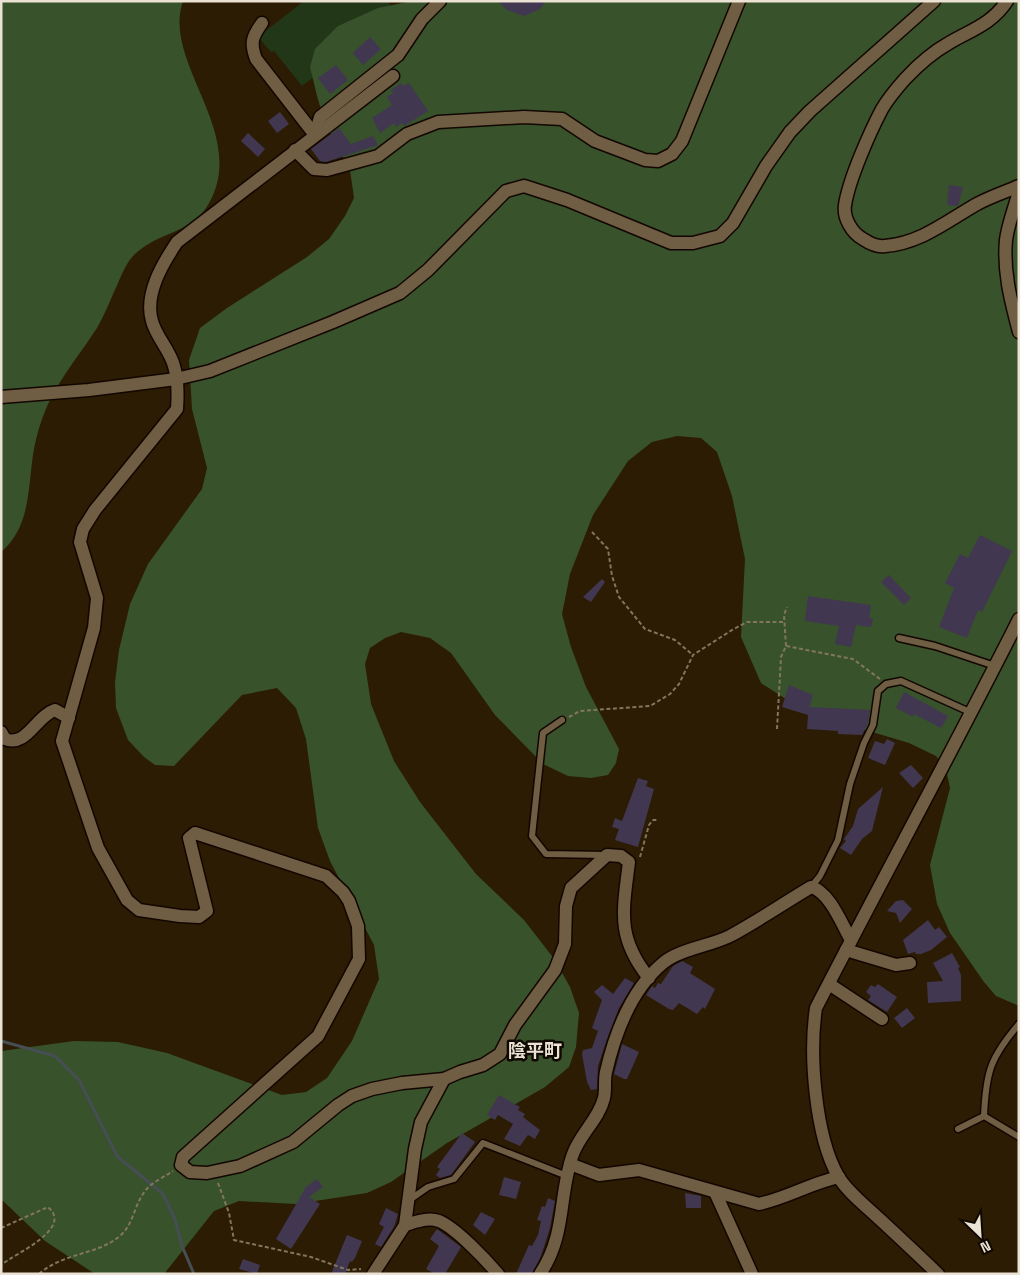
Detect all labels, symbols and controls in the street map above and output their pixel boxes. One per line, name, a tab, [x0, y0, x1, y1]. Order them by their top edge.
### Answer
district label: 陰平町	[508, 1039, 562, 1062]
north arrow	[955, 1210, 1005, 1260]
text: N	[977, 1237, 994, 1257]

